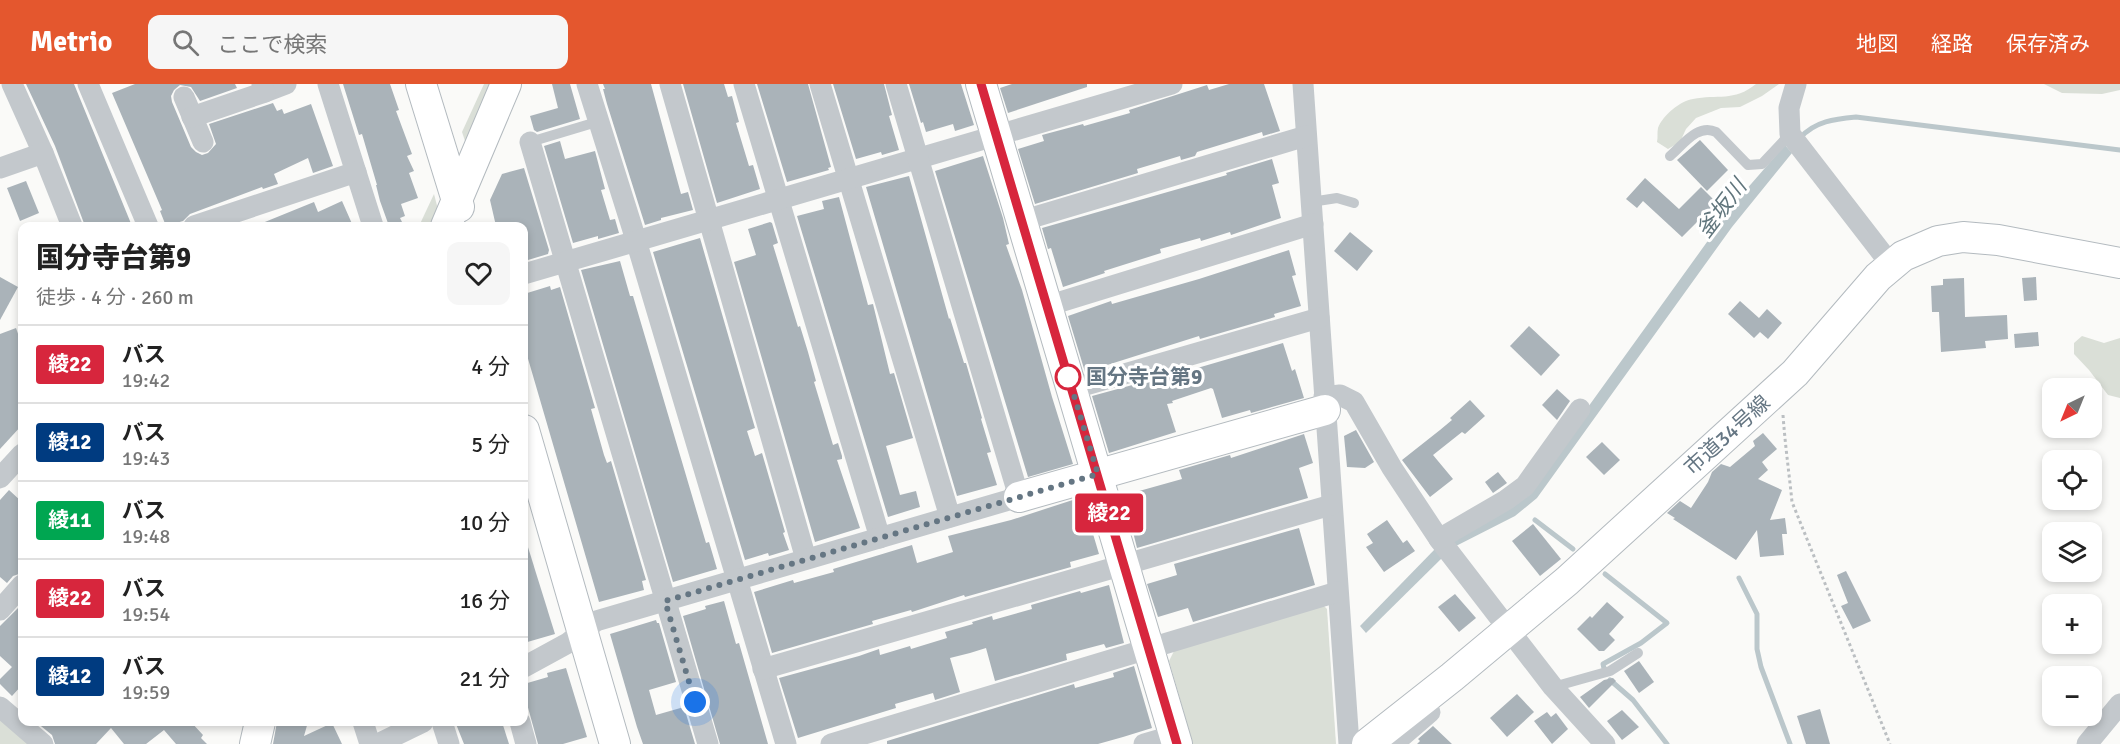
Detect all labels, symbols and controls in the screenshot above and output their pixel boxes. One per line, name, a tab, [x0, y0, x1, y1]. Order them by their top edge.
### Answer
search box	[148, 15, 568, 69]
text: Metrio	[30, 25, 112, 59]
icon: search	[169, 26, 202, 59]
text: ここで検索	[217, 31, 327, 58]
text: 地図	[1856, 31, 1898, 57]
text: 経路	[1931, 31, 1973, 57]
text: 保存済み	[2006, 31, 2090, 57]
water label: 釜坂川	[1691, 172, 1753, 243]
text: 国分寺台第9	[36, 241, 191, 275]
button: heart	[447, 242, 510, 305]
text: 徒歩 · 4 分 · 260 m	[36, 285, 194, 310]
text: バス	[122, 341, 166, 368]
text: 綾22	[48, 351, 92, 377]
text: 4 分	[471, 353, 510, 380]
marker: 国分寺台第9	[1055, 364, 1081, 390]
place label: 国分寺台第9	[1086, 364, 1202, 390]
text: 19:42	[122, 368, 170, 393]
north arrow	[2042, 378, 2102, 438]
map controls	[2042, 378, 2102, 726]
street label: 市道34号線	[1679, 390, 1775, 480]
text: バス	[122, 419, 166, 446]
text: 綾12	[48, 429, 92, 455]
text: 5 分	[471, 431, 510, 458]
text: 19:43	[122, 446, 170, 471]
button: locate	[2042, 450, 2102, 510]
line badge: 綾22	[1074, 494, 1144, 532]
text: バス	[122, 497, 166, 524]
text: 綾22	[1087, 500, 1131, 526]
text: 綾11	[48, 507, 92, 533]
text: 10 分	[459, 509, 510, 536]
button: layers	[2042, 522, 2102, 582]
text: 19:48	[122, 524, 170, 549]
text: バス	[122, 575, 166, 602]
text: 綾22	[48, 585, 92, 611]
text: 16 分	[459, 587, 510, 614]
button: +	[2042, 594, 2102, 654]
text: 19:54	[122, 602, 170, 627]
text: バス	[122, 653, 166, 680]
text: 綾12	[48, 663, 92, 689]
text: 21 分	[459, 665, 510, 692]
button: −	[2042, 666, 2102, 726]
text: 19:59	[122, 680, 170, 705]
your location	[680, 687, 710, 717]

